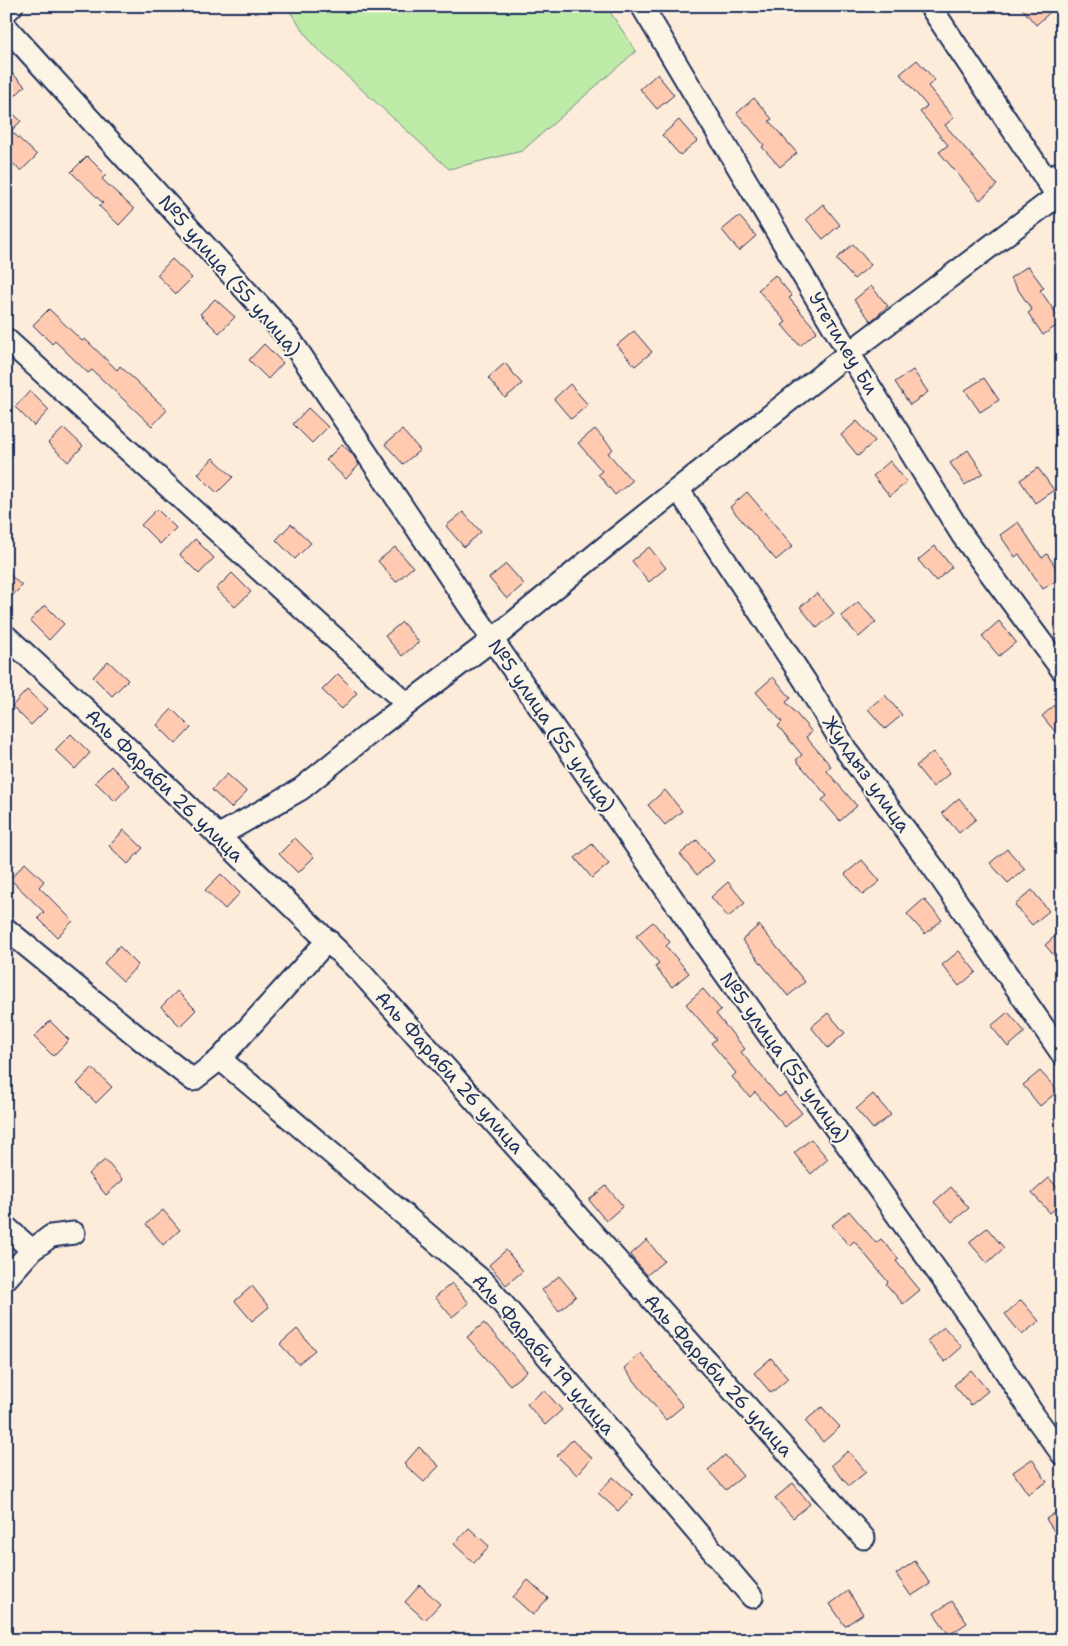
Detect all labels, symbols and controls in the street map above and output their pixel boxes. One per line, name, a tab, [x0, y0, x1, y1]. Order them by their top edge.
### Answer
street label: №5 улица (55 улица)	[153, 190, 306, 361]
street label: Утетилеу Би	[803, 287, 884, 399]
street label: №5 улица (55 улица)	[483, 634, 621, 816]
street label: Аль Фараби 26 улица	[80, 703, 249, 868]
street label: Жулдыз улица	[817, 711, 916, 838]
street label: №5 улица (55 улица)	[714, 967, 855, 1148]
street label: Аль Фараби 26 улица	[370, 986, 530, 1159]
street label: Аль Фараби 19 улица	[467, 1269, 621, 1440]
street label: Аль Фараби 26 улица	[639, 1289, 799, 1462]

